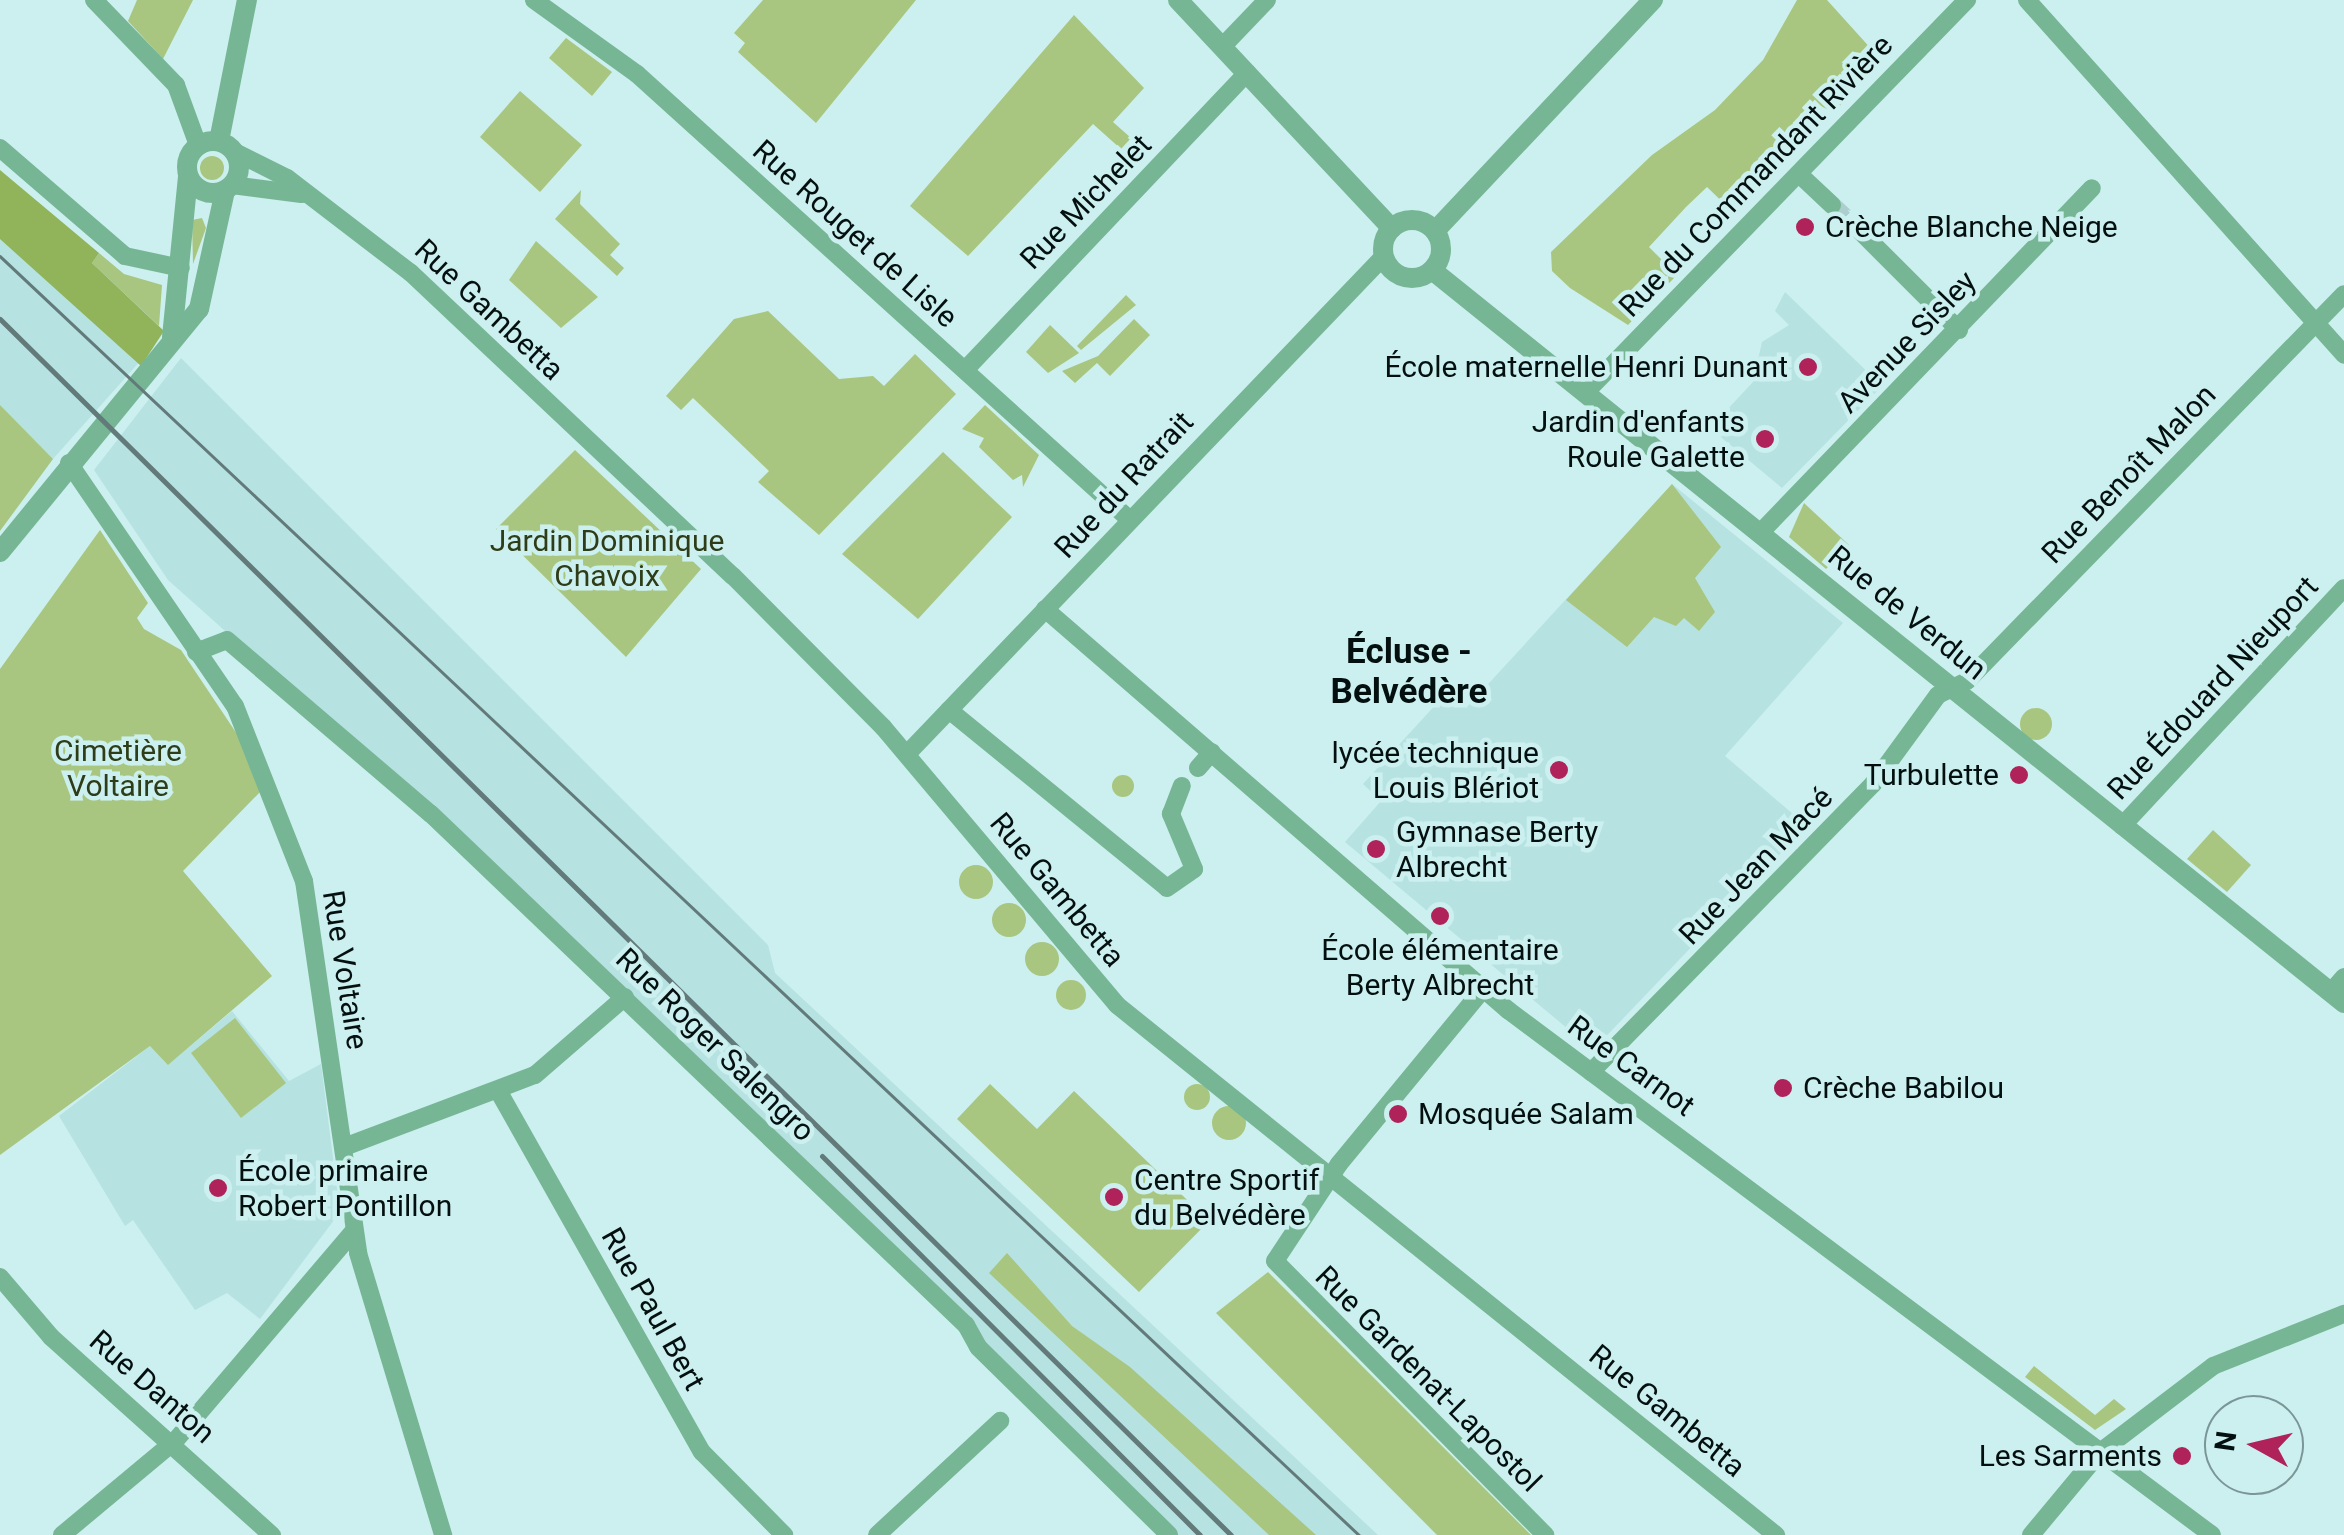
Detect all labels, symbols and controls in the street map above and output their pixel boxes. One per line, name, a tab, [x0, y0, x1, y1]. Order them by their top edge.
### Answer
street label: Rue du Commandant Rivière	[1612, 28, 1900, 324]
street label: Rue Michelet	[1013, 127, 1159, 277]
street label: Rue Rouget de Lisle	[745, 133, 965, 335]
place label: Crèche Blanche Neige	[1825, 209, 2118, 245]
marker: Crèche Blanche Neige	[1794, 216, 1816, 238]
street label: Rue Gambetta	[407, 232, 571, 388]
street label: Avenue Sisley	[1830, 264, 1984, 420]
place label: École maternelle Henri Dunant	[1385, 349, 1788, 385]
marker: École maternelle Henri Dunant	[1797, 356, 1819, 378]
street label: Rue Benoît Malon	[2034, 377, 2224, 571]
street label: Rue du Ratrait	[1047, 404, 1201, 566]
place label: Jardin d'enfants Roule Galette	[1532, 404, 1745, 474]
marker: Jardin d'enfants Roule Galette	[1754, 428, 1776, 450]
park label: Jardin Dominique Chavoix	[490, 523, 724, 594]
street label: Rue de Verdun	[1821, 538, 1993, 688]
street label: Rue Édouard Nieuport	[2100, 569, 2326, 807]
district label: Écluse - Belvédère	[1331, 631, 1487, 713]
park label: Cimetière Voltaire	[54, 733, 182, 804]
place label: lycée technique Louis Blériot	[1331, 735, 1539, 806]
place label: Turbulette	[1864, 757, 1999, 793]
marker: lycée technique Louis Blériot	[1548, 759, 1570, 781]
marker: Turbulette	[2008, 764, 2030, 786]
street label: Rue Jean Macé	[1672, 780, 1840, 952]
street label: Rue Gambetta	[982, 806, 1132, 974]
place label: Gymnase Berty Albrecht	[1396, 814, 1598, 884]
marker: Gymnase Berty Albrecht	[1365, 838, 1387, 860]
street label: Rue Voltaire	[315, 888, 375, 1052]
marker: École élémentaire Berty Albrecht	[1429, 905, 1451, 927]
place label: École élémentaire Berty Albrecht	[1321, 932, 1559, 1002]
street label: Rue Roger Salengro	[608, 941, 822, 1149]
street label: Rue Carnot	[1561, 1008, 1701, 1124]
place label: Crèche Babilou	[1803, 1070, 2004, 1106]
marker: Crèche Babilou	[1772, 1077, 1794, 1099]
place label: Mosquée Salam	[1418, 1096, 1634, 1132]
marker: Mosquée Salam	[1387, 1103, 1409, 1125]
place label: École primaire Robert Pontillon	[238, 1153, 452, 1224]
place label: Centre Sportif du Belvédère	[1134, 1162, 1319, 1232]
marker: École primaire Robert Pontillon	[207, 1177, 229, 1199]
marker: Centre Sportif du Belvédère	[1103, 1186, 1125, 1208]
street label: Rue Paul Bert	[594, 1222, 712, 1396]
street label: Rue Gardenat-Lapostol	[1308, 1259, 1548, 1499]
street label: Rue Danton	[82, 1323, 222, 1451]
street label: Rue Gambetta	[1582, 1337, 1752, 1485]
north arrow	[2204, 1395, 2304, 1495]
text: N	[2208, 1429, 2243, 1453]
place label: Les Sarments	[1979, 1438, 2162, 1474]
marker: Les Sarments	[2171, 1445, 2193, 1467]

